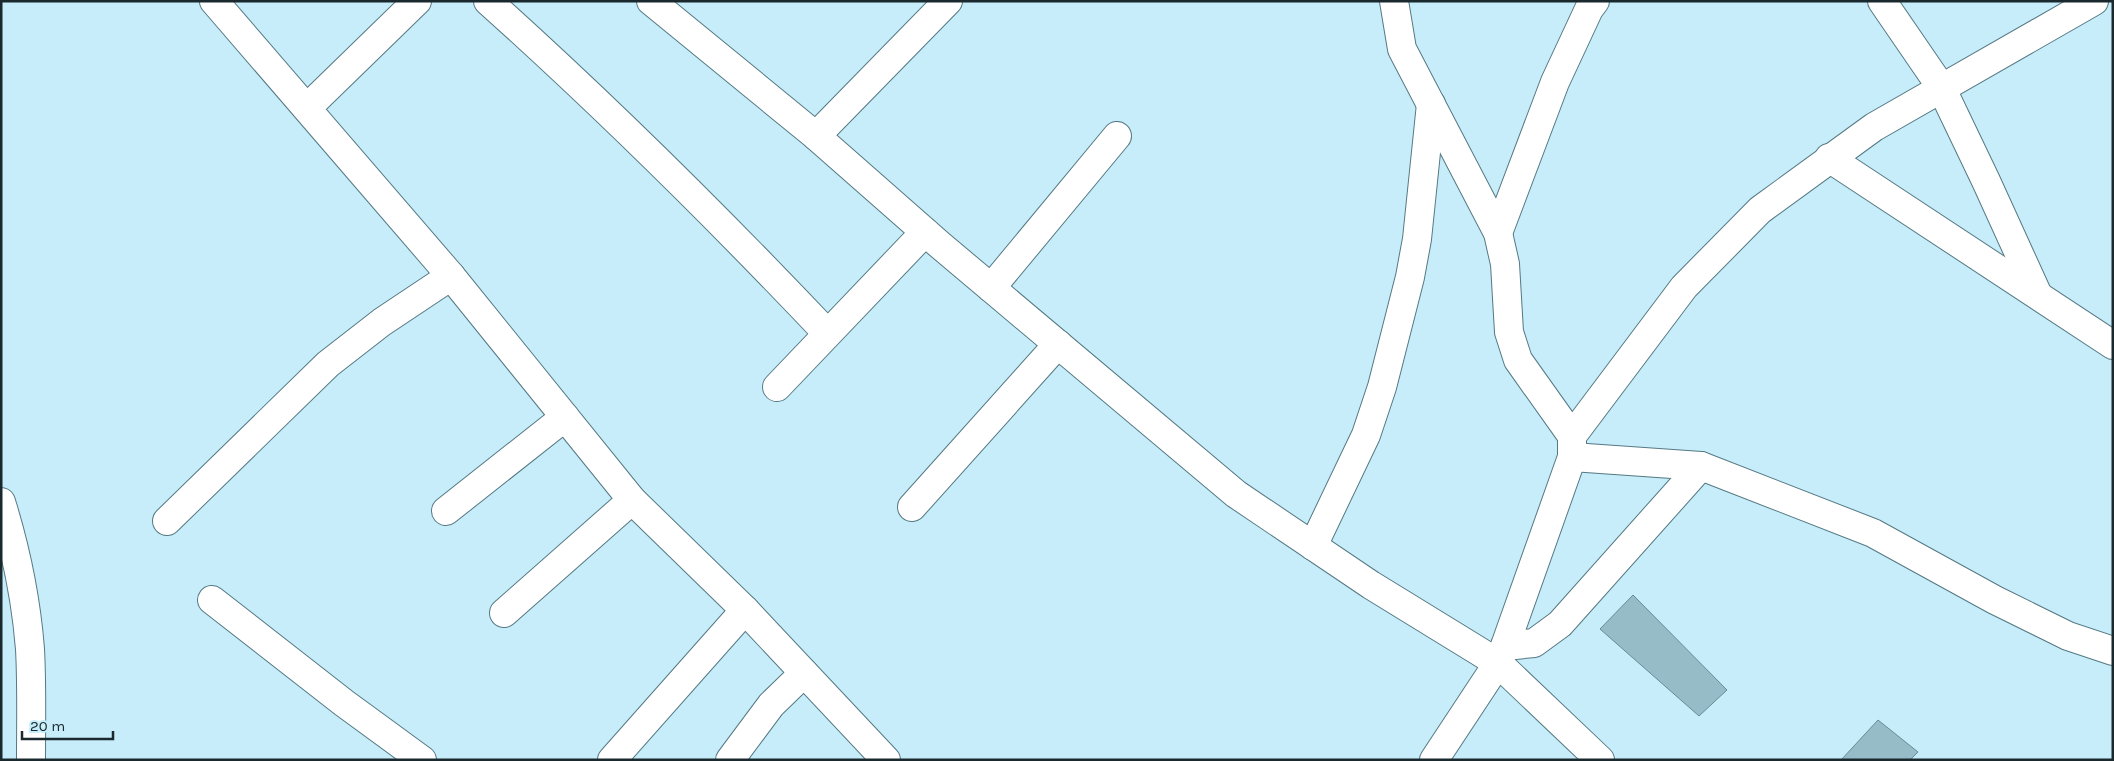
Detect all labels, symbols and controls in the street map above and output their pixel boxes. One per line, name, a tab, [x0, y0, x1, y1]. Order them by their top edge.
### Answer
scale bar	[22, 708, 114, 740]
text: 20 m	[30, 717, 65, 735]

